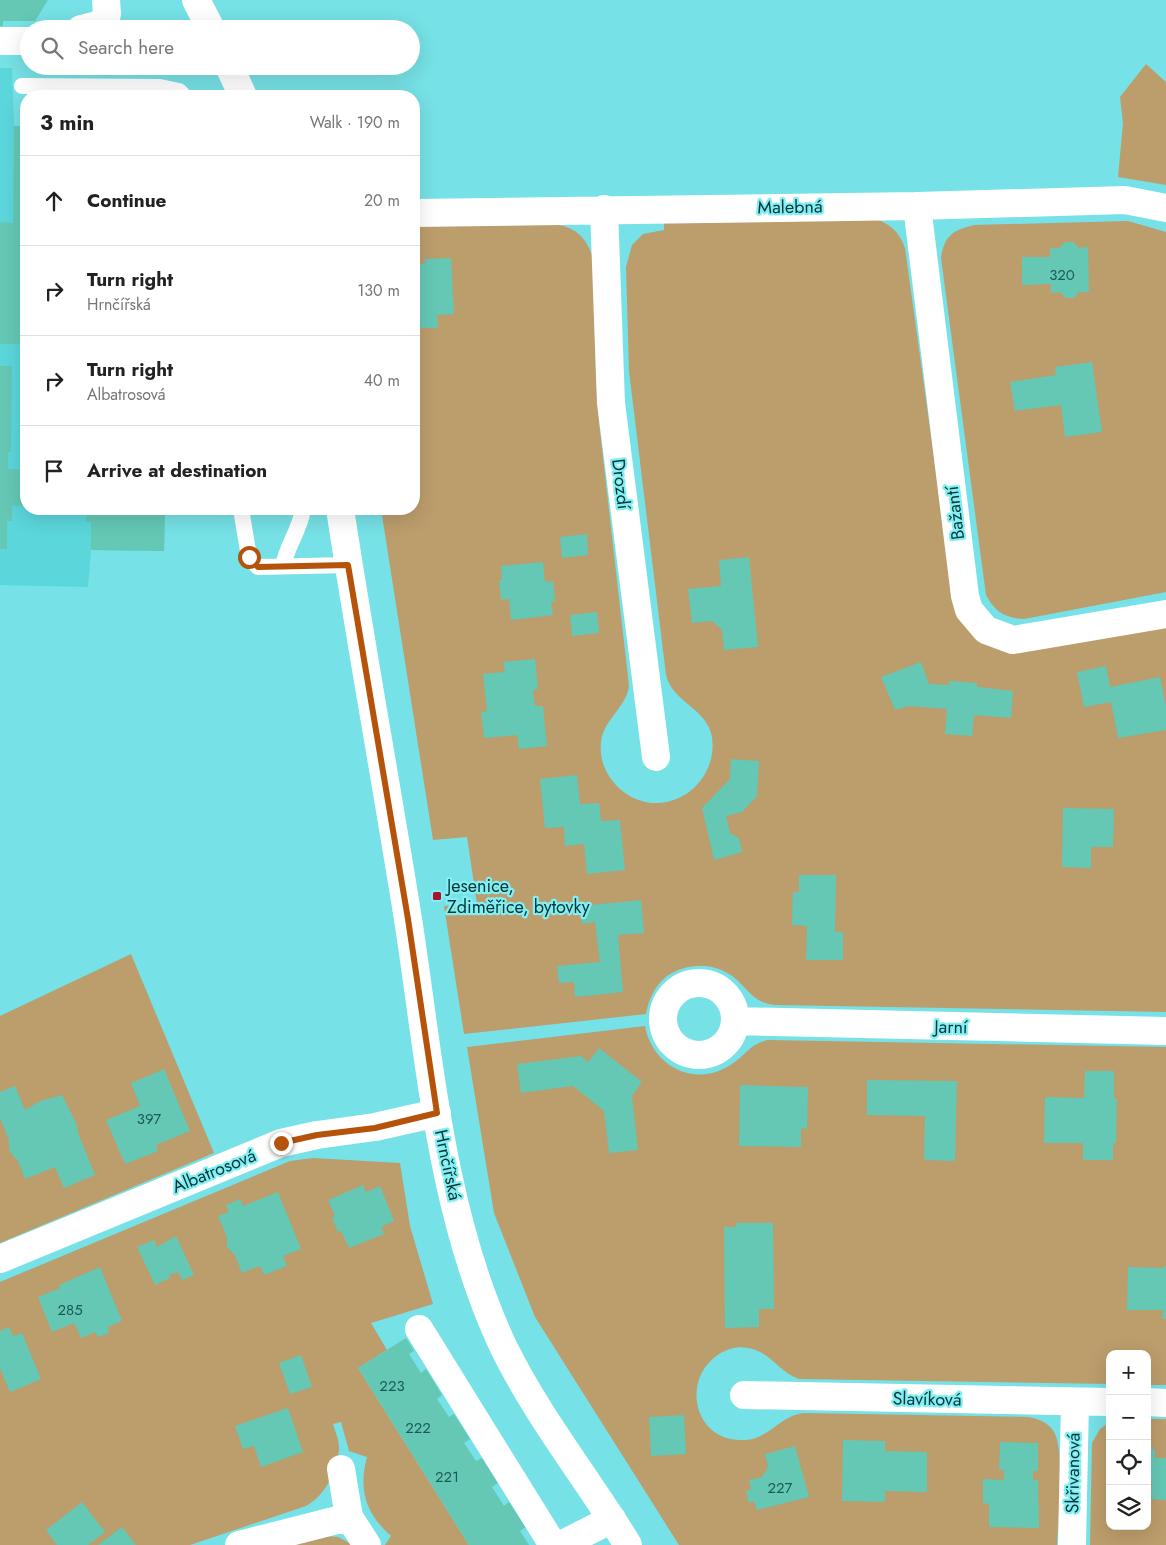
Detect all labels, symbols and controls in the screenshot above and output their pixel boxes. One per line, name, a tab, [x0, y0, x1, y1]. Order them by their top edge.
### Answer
search box	[20, 20, 420, 75]
icon: search	[38, 34, 66, 62]
text: Search here	[78, 34, 174, 61]
text: 3 min	[40, 108, 94, 138]
text: Walk · 190 m	[310, 111, 400, 134]
icon: ahead	[40, 187, 68, 215]
text: Continue	[87, 187, 166, 214]
text: 20 m	[364, 189, 400, 212]
street label: Malebná	[757, 193, 823, 221]
house number: 320	[1049, 264, 1075, 286]
text: Turn right	[87, 266, 173, 293]
icon: right	[40, 277, 68, 305]
text: 130 m	[357, 279, 400, 302]
text: Hrnčířská	[87, 293, 151, 316]
text: Turn right	[87, 356, 173, 383]
icon: right	[40, 367, 68, 395]
text: 40 m	[364, 369, 400, 392]
text: Albatrosová	[87, 383, 166, 406]
icon: arrive	[40, 457, 68, 485]
text: Arrive at destination	[87, 457, 267, 484]
street label: Drozdí	[605, 457, 637, 512]
street label: Bažantí	[939, 483, 971, 541]
route start	[238, 546, 261, 569]
place label: Jesenice, Zdiměřice, bytovky	[445, 873, 590, 920]
marker: Jesenice, Zdiměřice, bytovky	[431, 890, 443, 902]
street label: Jarní	[932, 1014, 969, 1040]
house number: 397	[137, 1108, 161, 1130]
street label: Hrnčířská	[428, 1127, 468, 1203]
route end	[270, 1132, 293, 1155]
street label: Albatrosová	[168, 1142, 260, 1200]
house number: 285	[57, 1299, 83, 1321]
map controls	[1106, 1350, 1151, 1530]
button: +	[1106, 1350, 1151, 1395]
house number: 223	[379, 1375, 405, 1397]
street label: Slavíková	[892, 1385, 962, 1413]
button: −	[1106, 1395, 1151, 1440]
house number: 222	[405, 1417, 431, 1439]
street label: Skřivanová	[1059, 1432, 1087, 1514]
button: locate	[1106, 1440, 1151, 1485]
house number: 221	[435, 1466, 459, 1488]
house number: 227	[768, 1477, 793, 1499]
button: layers	[1106, 1485, 1151, 1530]

